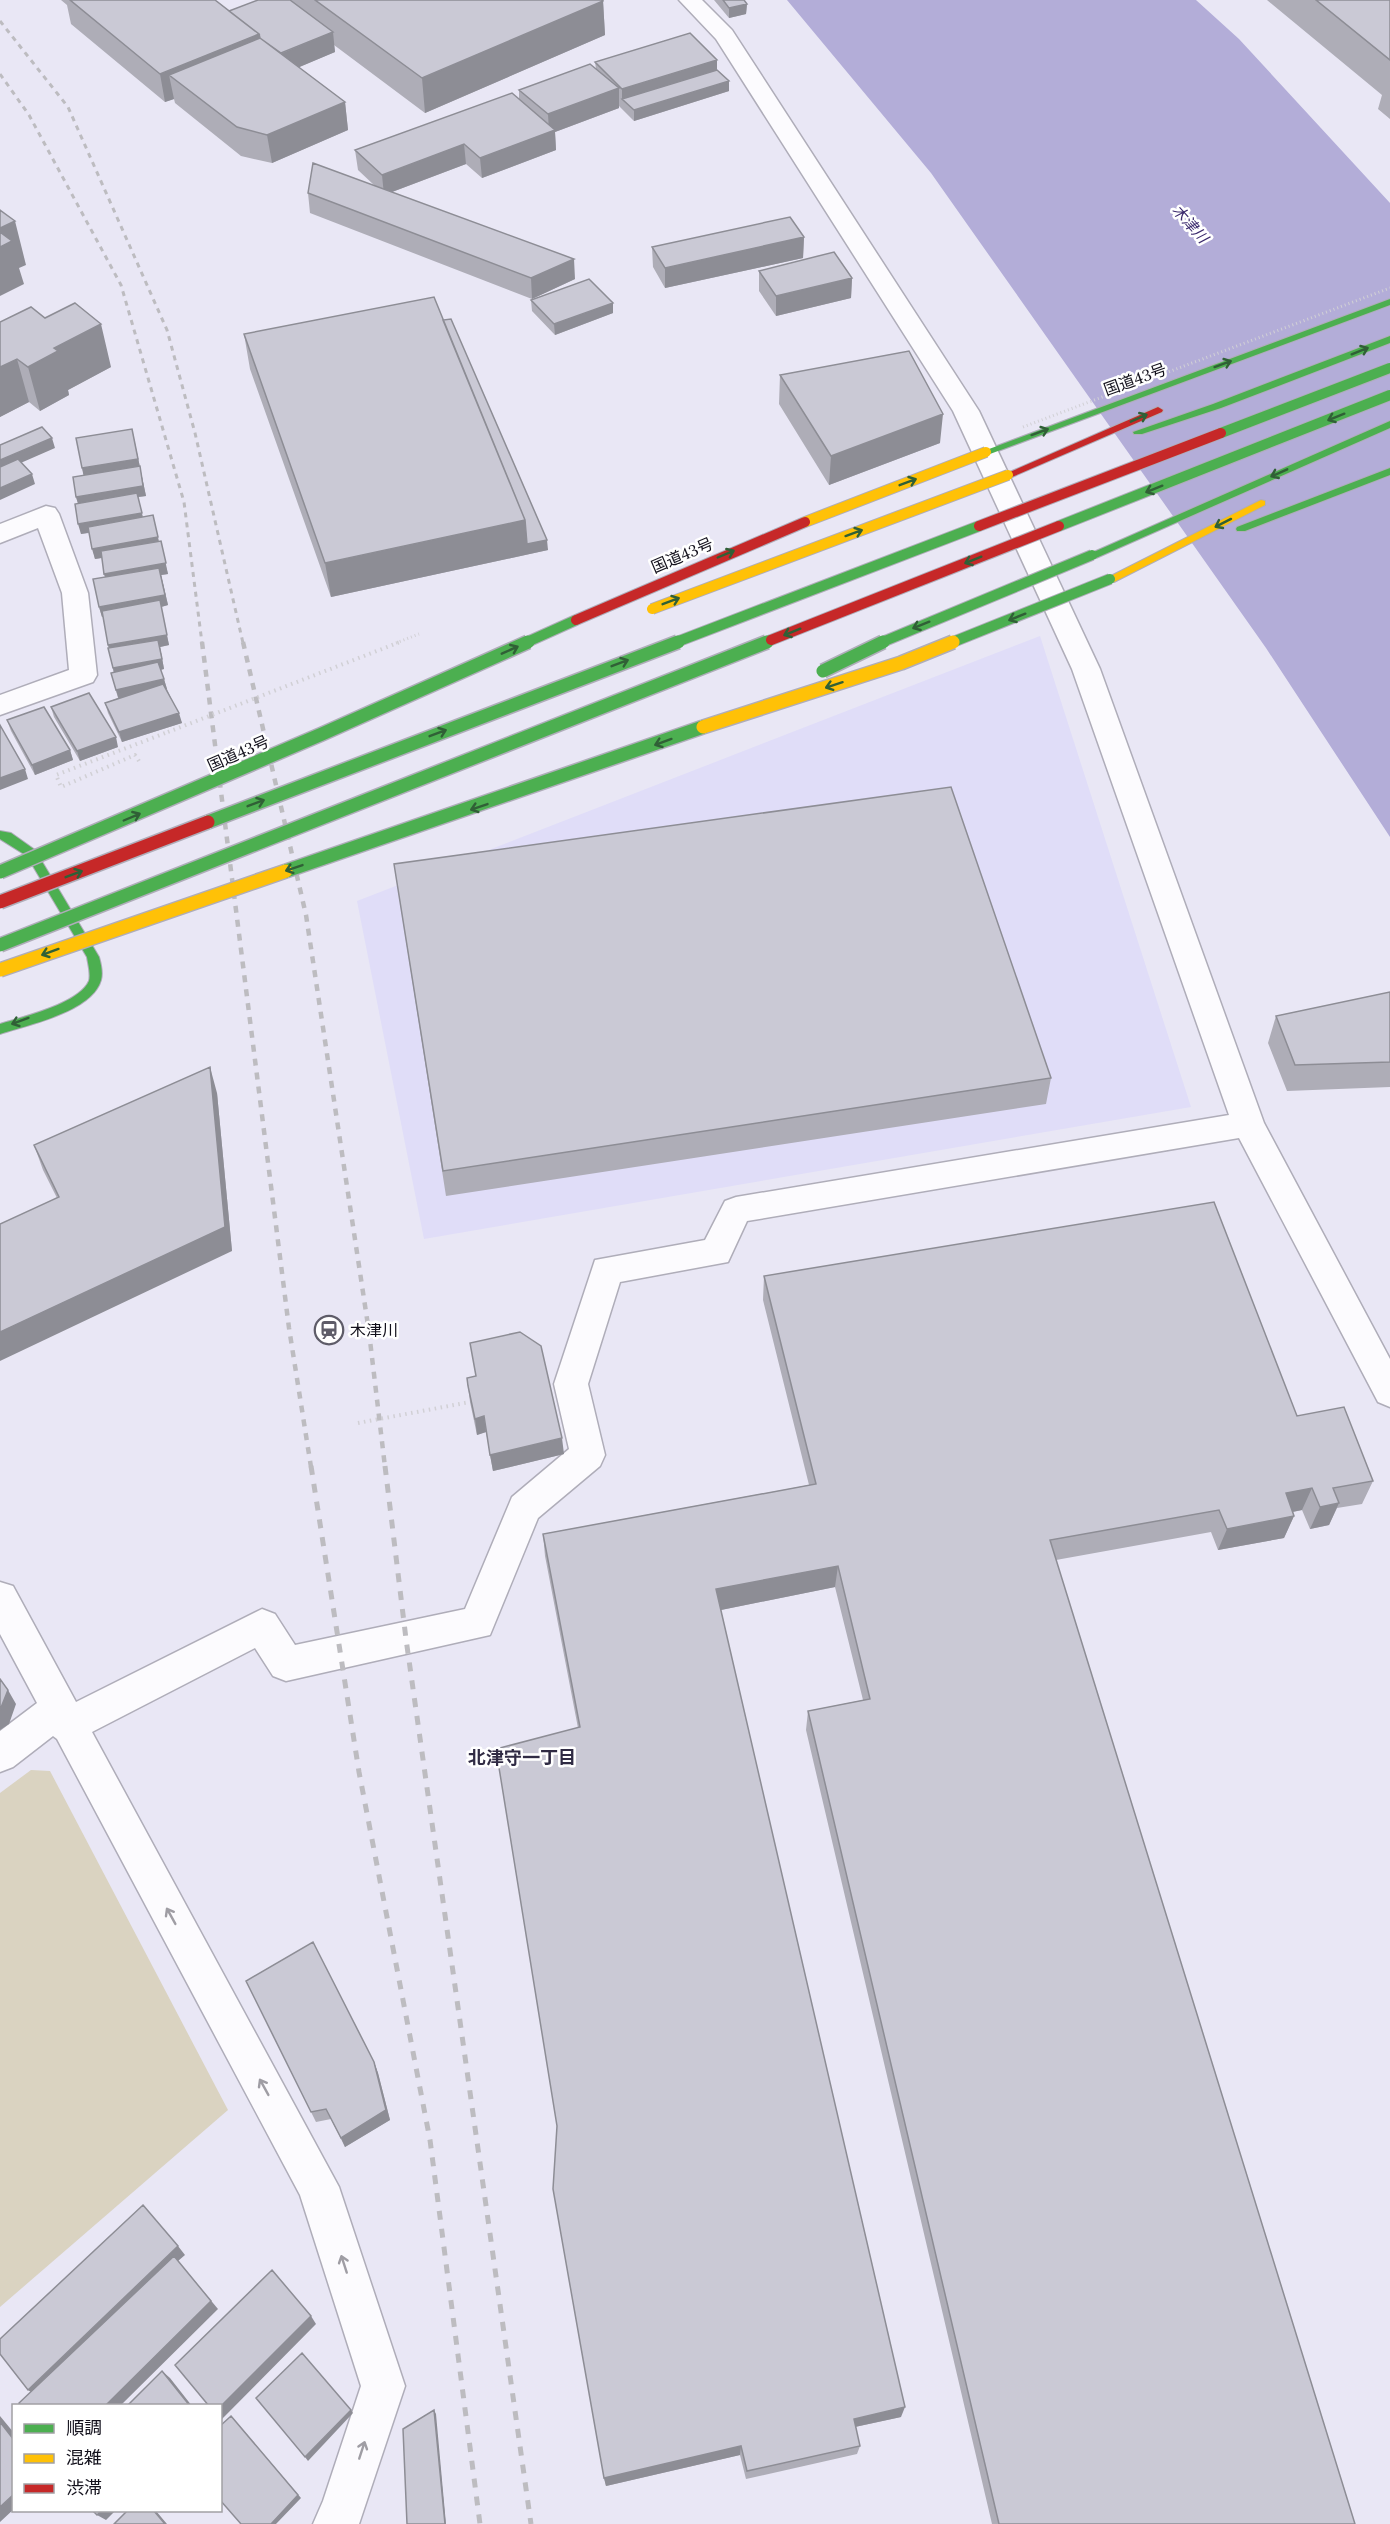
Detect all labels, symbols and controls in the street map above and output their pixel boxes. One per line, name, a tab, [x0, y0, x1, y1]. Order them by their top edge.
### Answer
water label: 木津川	[1168, 201, 1214, 248]
one-way arrow	[1351, 345, 1369, 356]
street label: 国道43号	[1101, 358, 1169, 400]
one-way arrow	[1213, 358, 1232, 369]
one-way arrow	[1129, 412, 1147, 423]
one-way arrow	[1327, 412, 1345, 423]
one-way arrow	[1031, 425, 1049, 436]
one-way arrow	[1270, 468, 1288, 479]
one-way arrow	[898, 476, 916, 487]
one-way arrow	[1145, 484, 1164, 495]
one-way arrow	[1214, 517, 1232, 529]
one-way arrow	[844, 526, 863, 537]
street label: 国道43号	[648, 533, 716, 577]
one-way arrow	[717, 548, 735, 559]
one-way arrow	[964, 556, 983, 567]
one-way arrow	[662, 595, 680, 606]
one-way arrow	[1008, 612, 1027, 623]
one-way arrow	[912, 620, 931, 631]
one-way arrow	[783, 627, 801, 638]
one-way arrow	[500, 644, 518, 655]
one-way arrow	[610, 657, 629, 668]
one-way arrow	[825, 680, 844, 691]
one-way arrow	[428, 727, 447, 738]
street label: 国道43号	[204, 731, 272, 775]
one-way arrow	[654, 738, 673, 749]
one-way arrow	[246, 797, 265, 808]
one-way arrow	[470, 802, 489, 813]
one-way arrow	[122, 811, 140, 822]
one-way arrow	[285, 863, 304, 874]
one-way arrow	[64, 867, 83, 878]
one-way arrow	[41, 948, 60, 959]
one-way arrow	[11, 1017, 30, 1028]
station icon: 木津川	[313, 1314, 345, 1346]
place label: 木津川	[350, 1320, 398, 1340]
district label: 北津守一丁目	[468, 1746, 576, 1769]
one-way arrow	[165, 1908, 177, 1925]
one-way arrow	[258, 2079, 270, 2096]
one-way arrow	[337, 2255, 348, 2274]
legend	[12, 2404, 222, 2512]
text: 順調	[66, 2416, 102, 2439]
one-way arrow	[358, 2441, 369, 2460]
text: 混雑	[66, 2446, 102, 2469]
text: 渋滞	[66, 2476, 102, 2499]

